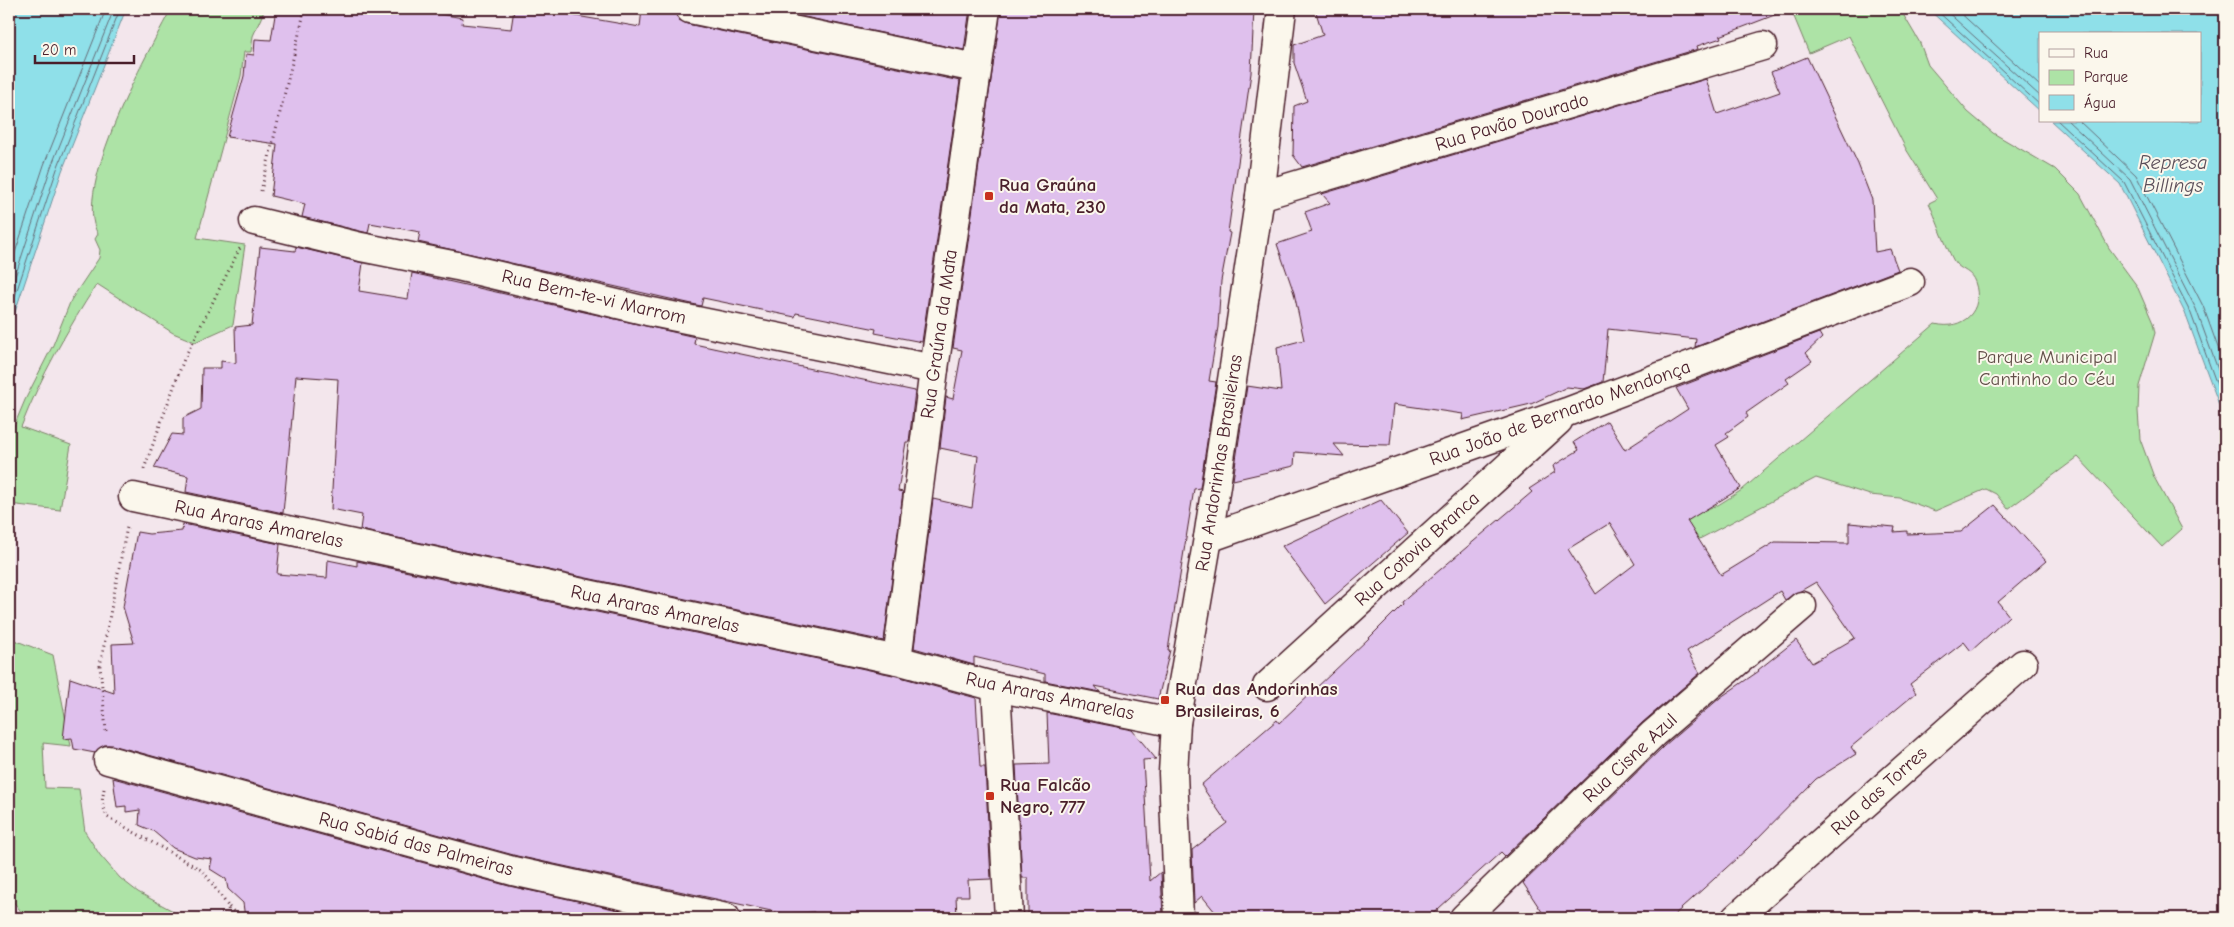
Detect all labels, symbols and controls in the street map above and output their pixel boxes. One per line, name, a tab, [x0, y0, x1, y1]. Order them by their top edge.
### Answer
scale bar	[35, 32, 134, 64]
legend	[2039, 32, 2202, 122]
text: 20 m	[42, 41, 76, 59]
text: Rua	[2084, 44, 2108, 62]
text: Parque	[2084, 68, 2129, 86]
street label: Rua Pavão Dourado	[1433, 88, 1591, 156]
text: Água	[2084, 93, 2116, 112]
water label: Represa Billings	[2139, 151, 2207, 197]
place label: Rua Graúna da Mata, 230	[999, 174, 1106, 218]
marker: Rua Graúna da Mata, 230	[983, 190, 995, 202]
street label: Rua Graúna da Mata	[916, 248, 962, 420]
street label: Rua Bem-te-vi Marrom	[500, 265, 688, 329]
park label: Parque Municipal Cantinho do Céu	[1977, 346, 2117, 390]
street label: Rua Andorinhas Brasileiras	[1191, 353, 1247, 573]
street label: Rua João de Bernardo Mendonça	[1426, 355, 1694, 471]
street label: Rua Cotovia Branca	[1350, 487, 1484, 611]
street label: Rua Araras Amarelas	[173, 495, 345, 553]
street label: Rua Araras Amarelas	[569, 580, 741, 638]
street label: Rua Araras Amarelas	[964, 667, 1136, 725]
place label: Rua das Andorinhas Brasileiras, 6	[1175, 678, 1338, 722]
marker: Rua das Andorinhas Brasileiras, 6	[1159, 694, 1171, 706]
street label: Rua Cisne Azul	[1578, 709, 1682, 807]
street label: Rua das Torres	[1826, 742, 1932, 840]
place label: Rua Falcão Negro, 777	[1000, 774, 1091, 818]
marker: Rua Falcão Negro, 777	[984, 790, 996, 802]
street label: Rua Sabiá das Palmeiras	[316, 807, 516, 881]

